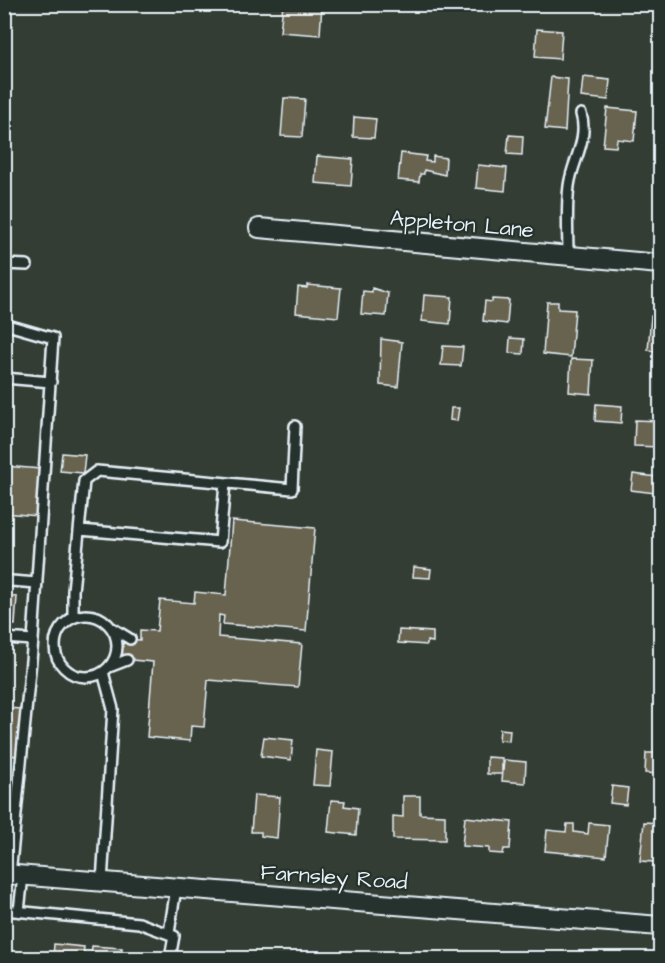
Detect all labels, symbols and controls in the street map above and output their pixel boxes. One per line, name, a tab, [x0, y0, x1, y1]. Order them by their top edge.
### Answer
street label: Appleton Lane	[389, 203, 535, 246]
street label: Farnsley Road	[259, 857, 408, 899]

